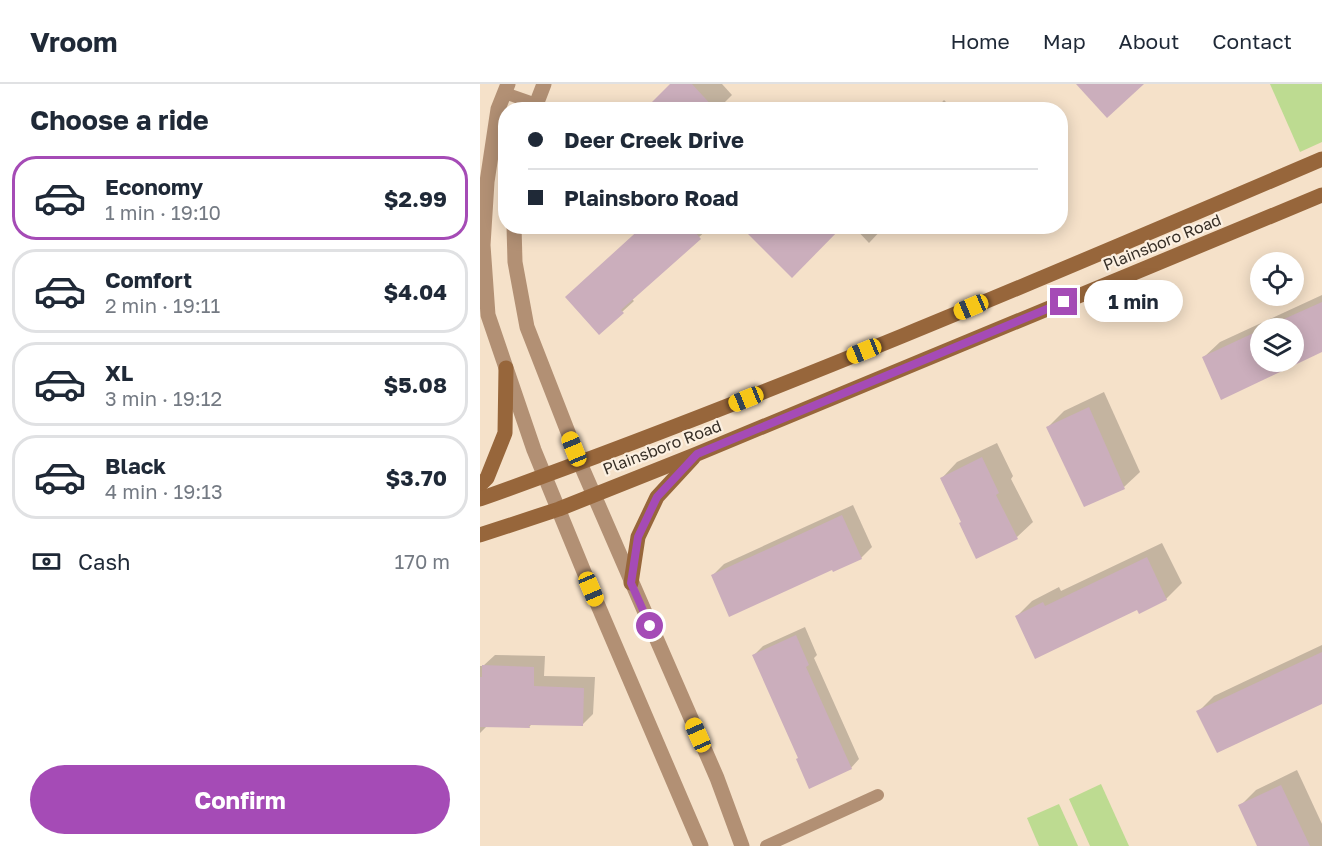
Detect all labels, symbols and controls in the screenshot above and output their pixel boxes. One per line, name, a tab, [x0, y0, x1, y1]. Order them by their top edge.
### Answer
text: Vroom	[30, 25, 118, 58]
text: Home	[950, 28, 1010, 54]
text: Map	[1043, 28, 1086, 54]
text: About	[1119, 28, 1179, 54]
text: Contact	[1212, 28, 1292, 54]
text: Choose a ride	[30, 104, 209, 136]
text: Deer Creek Drive	[564, 126, 744, 153]
icon: car	[33, 171, 87, 225]
text: Economy	[105, 173, 203, 200]
text: Plainsboro Road	[564, 184, 739, 211]
text: $2.99	[384, 185, 447, 212]
text: 1 min · 19:10	[105, 200, 221, 224]
street label: Plainsboro Road	[1100, 209, 1224, 275]
map controls	[1250, 252, 1304, 372]
button: locate	[1250, 252, 1304, 306]
icon: car	[33, 264, 87, 318]
text: Comfort	[105, 266, 192, 293]
text: $4.04	[383, 278, 447, 305]
callout: 1 min	[1085, 281, 1184, 323]
route end	[1050, 288, 1077, 315]
text: 1 min	[1108, 289, 1159, 313]
car	[951, 292, 991, 322]
text: 2 min · 19:11	[105, 293, 220, 317]
button: layers	[1250, 318, 1304, 372]
car	[844, 336, 884, 366]
icon: car	[33, 357, 87, 411]
text: XL	[105, 359, 133, 386]
text: $5.08	[383, 371, 447, 398]
car	[726, 384, 766, 414]
text: 3 min · 19:12	[105, 386, 222, 410]
street label: Plainsboro Road	[600, 415, 724, 479]
car	[559, 429, 589, 469]
icon: car	[33, 450, 87, 504]
text: Black	[105, 452, 166, 479]
text: $3.70	[386, 464, 447, 491]
text: 4 min · 19:13	[105, 479, 223, 503]
icon: cash	[30, 545, 63, 578]
text: Cash	[78, 548, 131, 575]
text: 170 m	[395, 549, 450, 573]
car	[576, 569, 606, 609]
route start	[636, 612, 663, 639]
car	[682, 715, 714, 755]
button: Confirm	[30, 765, 450, 834]

